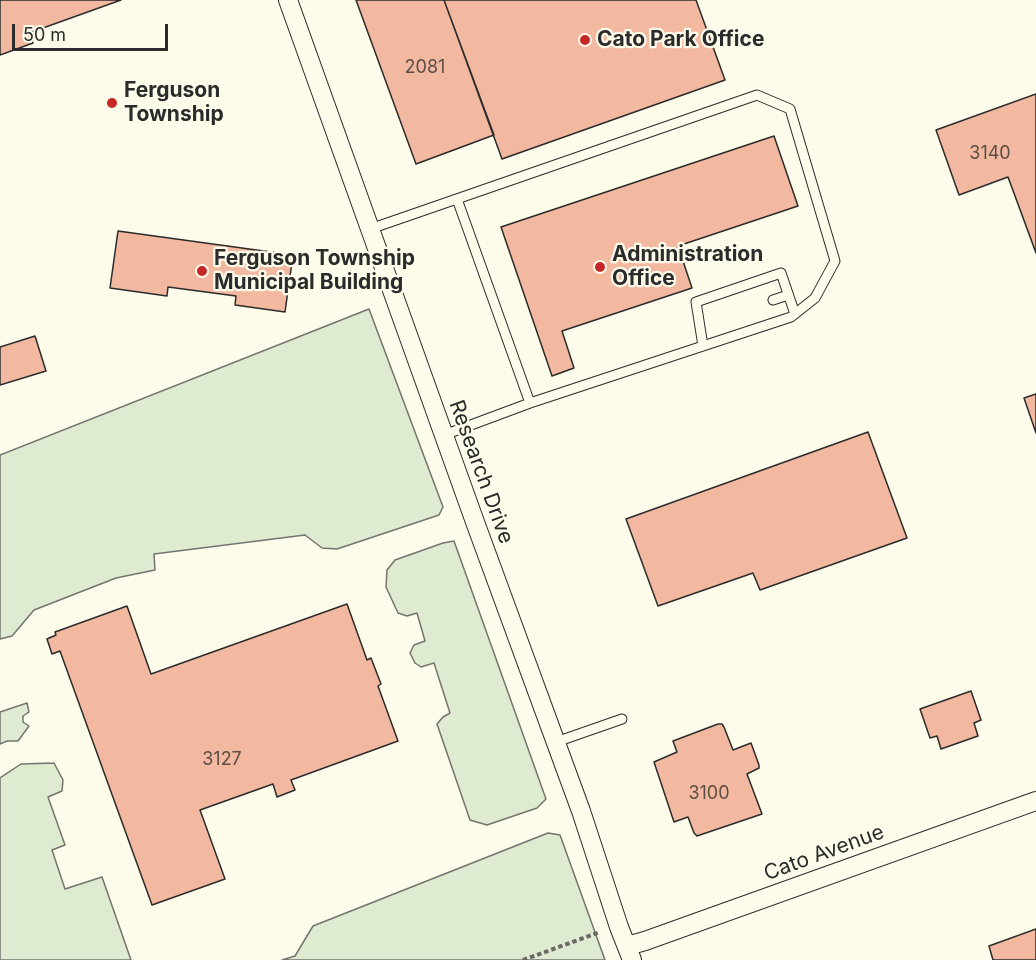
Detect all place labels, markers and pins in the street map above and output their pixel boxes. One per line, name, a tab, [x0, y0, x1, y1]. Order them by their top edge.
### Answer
place label: Cato Park Office	[597, 27, 764, 53]
marker: Cato Park Office	[578, 33, 592, 47]
place label: Ferguson Township	[124, 78, 224, 128]
marker: Ferguson Township	[105, 96, 119, 110]
place label: Administration Office	[612, 242, 763, 292]
place label: Ferguson Township Municipal Building	[214, 246, 415, 296]
marker: Administration Office	[593, 260, 607, 274]
marker: Ferguson Township Municipal Building	[195, 264, 209, 278]

